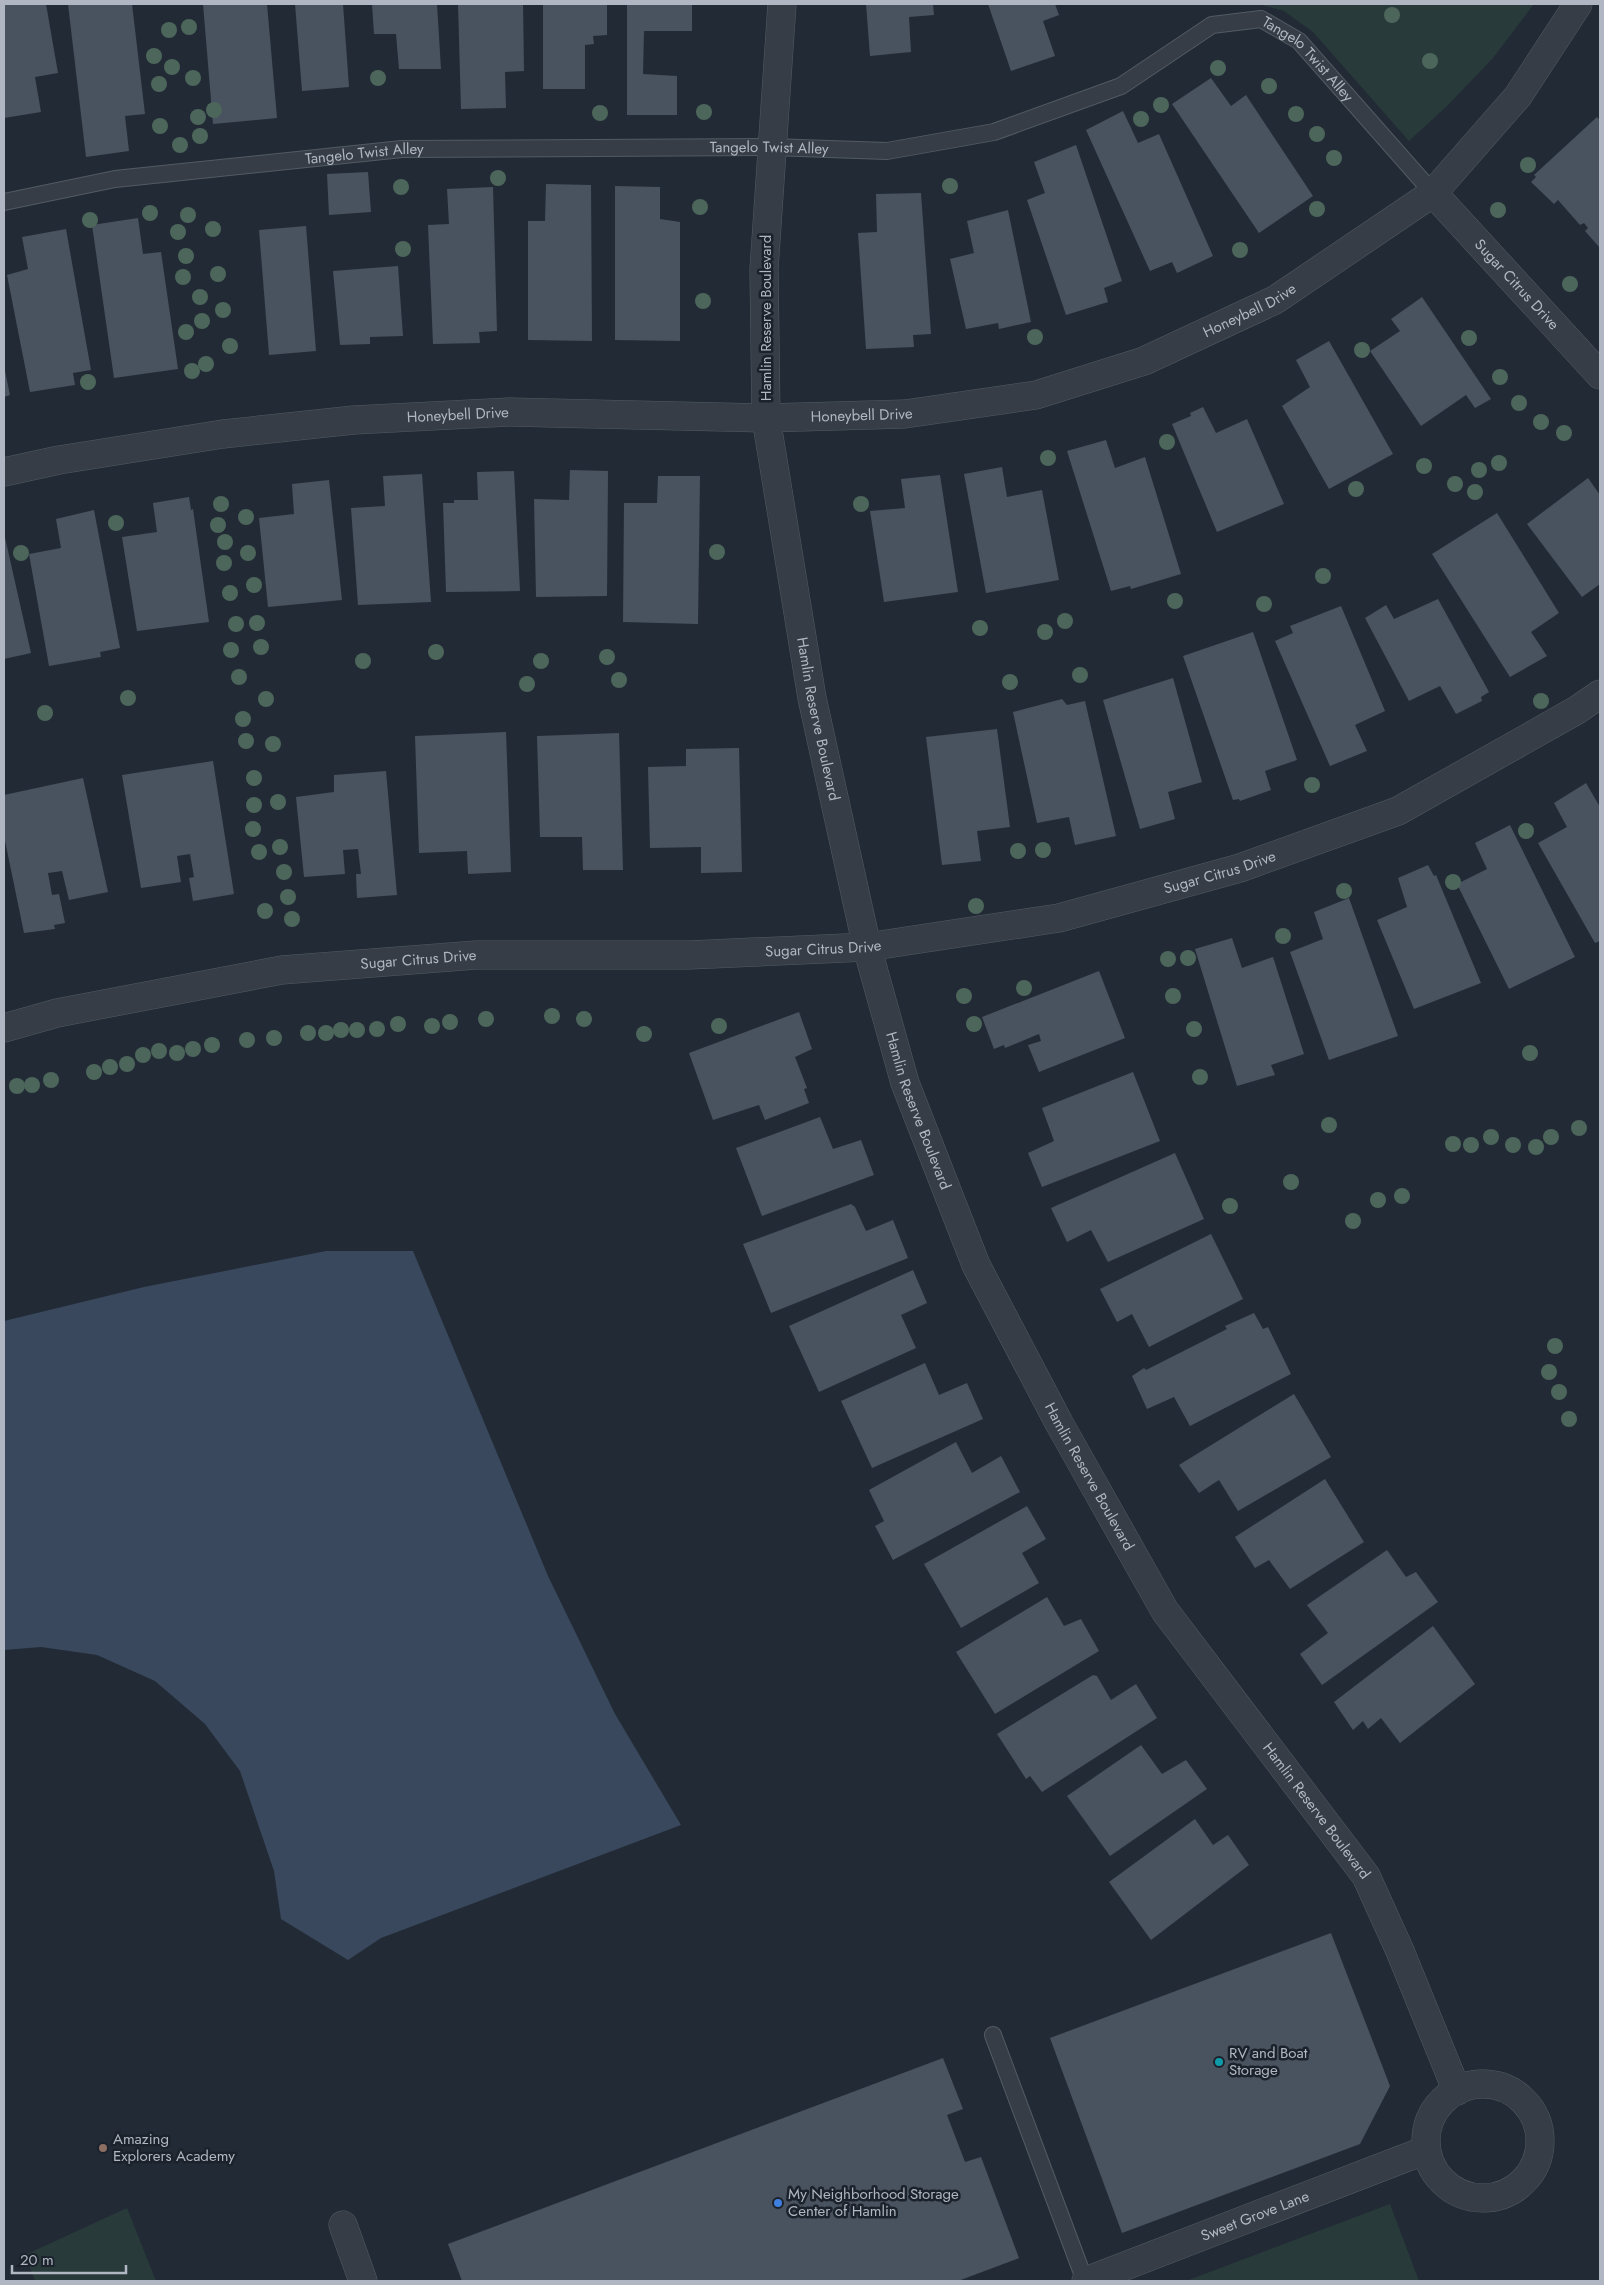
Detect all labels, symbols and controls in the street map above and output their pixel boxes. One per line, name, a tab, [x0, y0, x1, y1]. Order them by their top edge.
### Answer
street label: Tangelo Twist Alley	[1258, 11, 1359, 107]
street label: Tangelo Twist Alley	[710, 136, 829, 160]
street label: Tangelo Twist Alley	[304, 138, 424, 170]
street label: Sugar Citrus Drive	[1469, 234, 1564, 335]
street label: Hamlin Reserve Boulevard	[755, 235, 777, 401]
street label: Honeybell Drive	[1199, 278, 1301, 343]
street label: Honeybell Drive	[406, 401, 510, 428]
street label: Honeybell Drive	[810, 402, 914, 428]
street label: Hamlin Reserve Boulevard	[791, 635, 845, 803]
street label: Sugar Citrus Drive	[1161, 845, 1279, 900]
street label: Sugar Citrus Drive	[765, 934, 883, 963]
street label: Sugar Citrus Drive	[360, 944, 478, 975]
street label: Hamlin Reserve Boulevard	[880, 1029, 957, 1193]
street label: Hamlin Reserve Boulevard	[1039, 1399, 1140, 1555]
street label: Hamlin Reserve Boulevard	[1257, 1738, 1376, 1884]
place label: RV and Boat Storage	[1229, 2042, 1308, 2081]
marker: RV and Boat Storage	[1213, 2056, 1225, 2068]
place label: Amazing Explorers Academy	[113, 2128, 235, 2167]
marker: Amazing Explorers Academy	[97, 2142, 109, 2154]
place label: My Neighborhood Storage Center of Hamlin	[788, 2183, 959, 2222]
street label: Sweet Grove Lane	[1197, 2185, 1313, 2247]
marker: My Neighborhood Storage Center of Hamlin	[772, 2197, 784, 2209]
scale bar	[12, 2242, 126, 2274]
text: 20 m	[20, 2249, 54, 2271]

